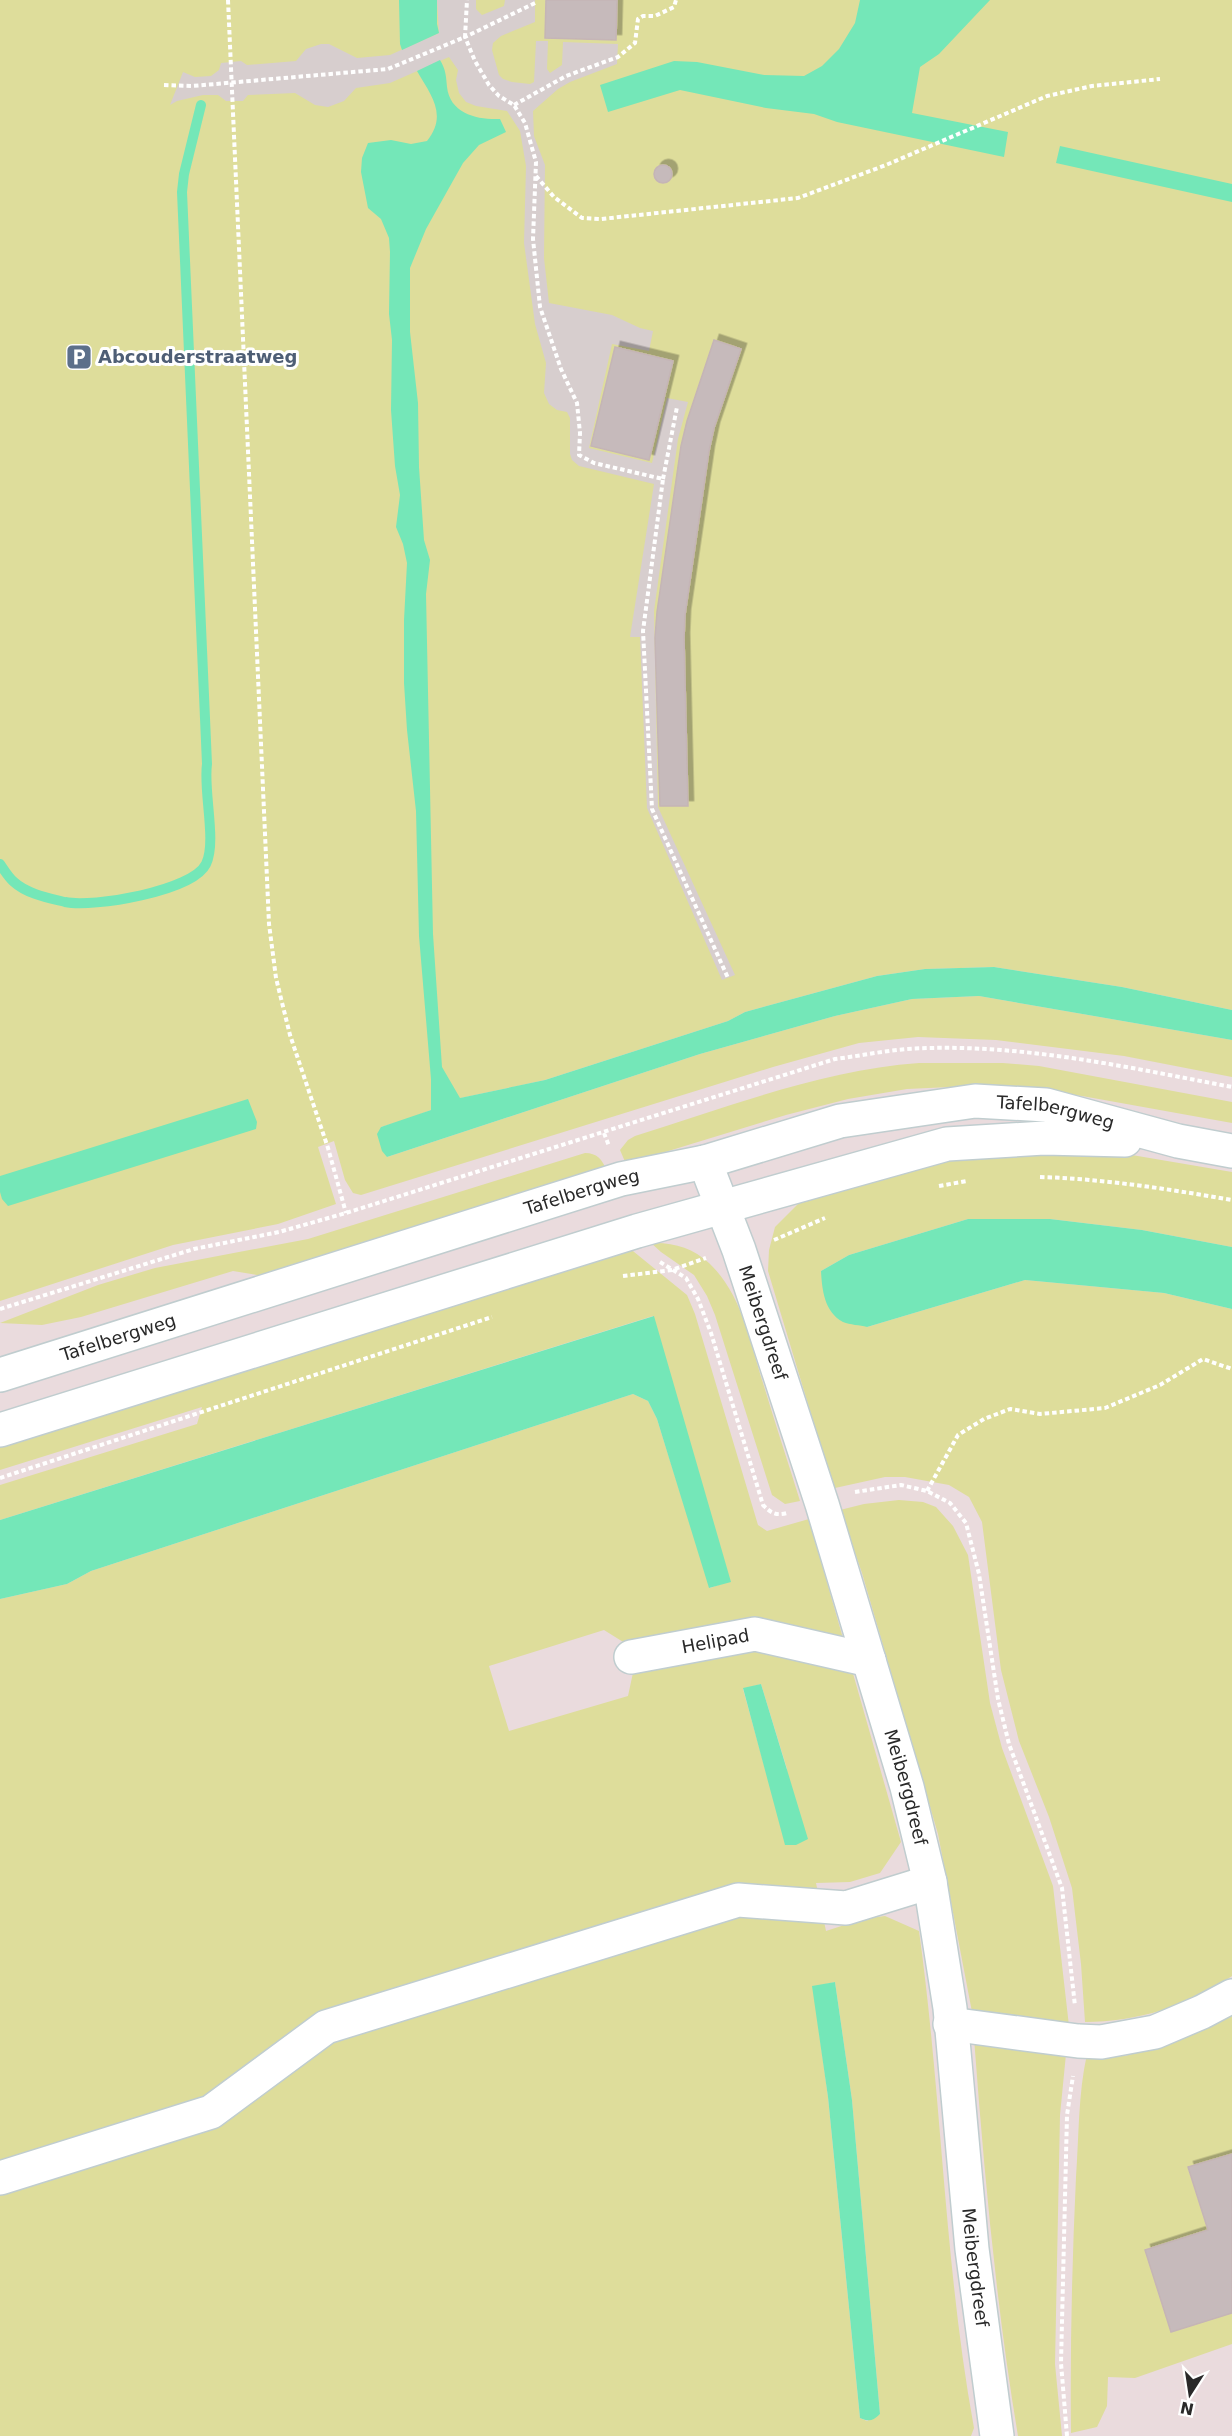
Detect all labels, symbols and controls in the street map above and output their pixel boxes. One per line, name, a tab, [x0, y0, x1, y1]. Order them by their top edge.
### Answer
parking icon: Abcouderstraatweg	[64, 342, 94, 372]
place label: Abcouderstraatweg	[98, 346, 297, 367]
street label: Tafelbergweg	[995, 1091, 1117, 1133]
street label: Tafelbergweg	[520, 1165, 641, 1219]
street label: Meibergdreef	[735, 1263, 792, 1383]
street label: Tafelbergweg	[57, 1309, 178, 1366]
street label: Helipad	[680, 1624, 751, 1657]
street label: Meibergdreef	[880, 1727, 932, 1848]
street label: Meibergdreef	[958, 2207, 993, 2329]
north arrow	[1160, 2364, 1220, 2424]
text: N	[1178, 2397, 1196, 2419]

